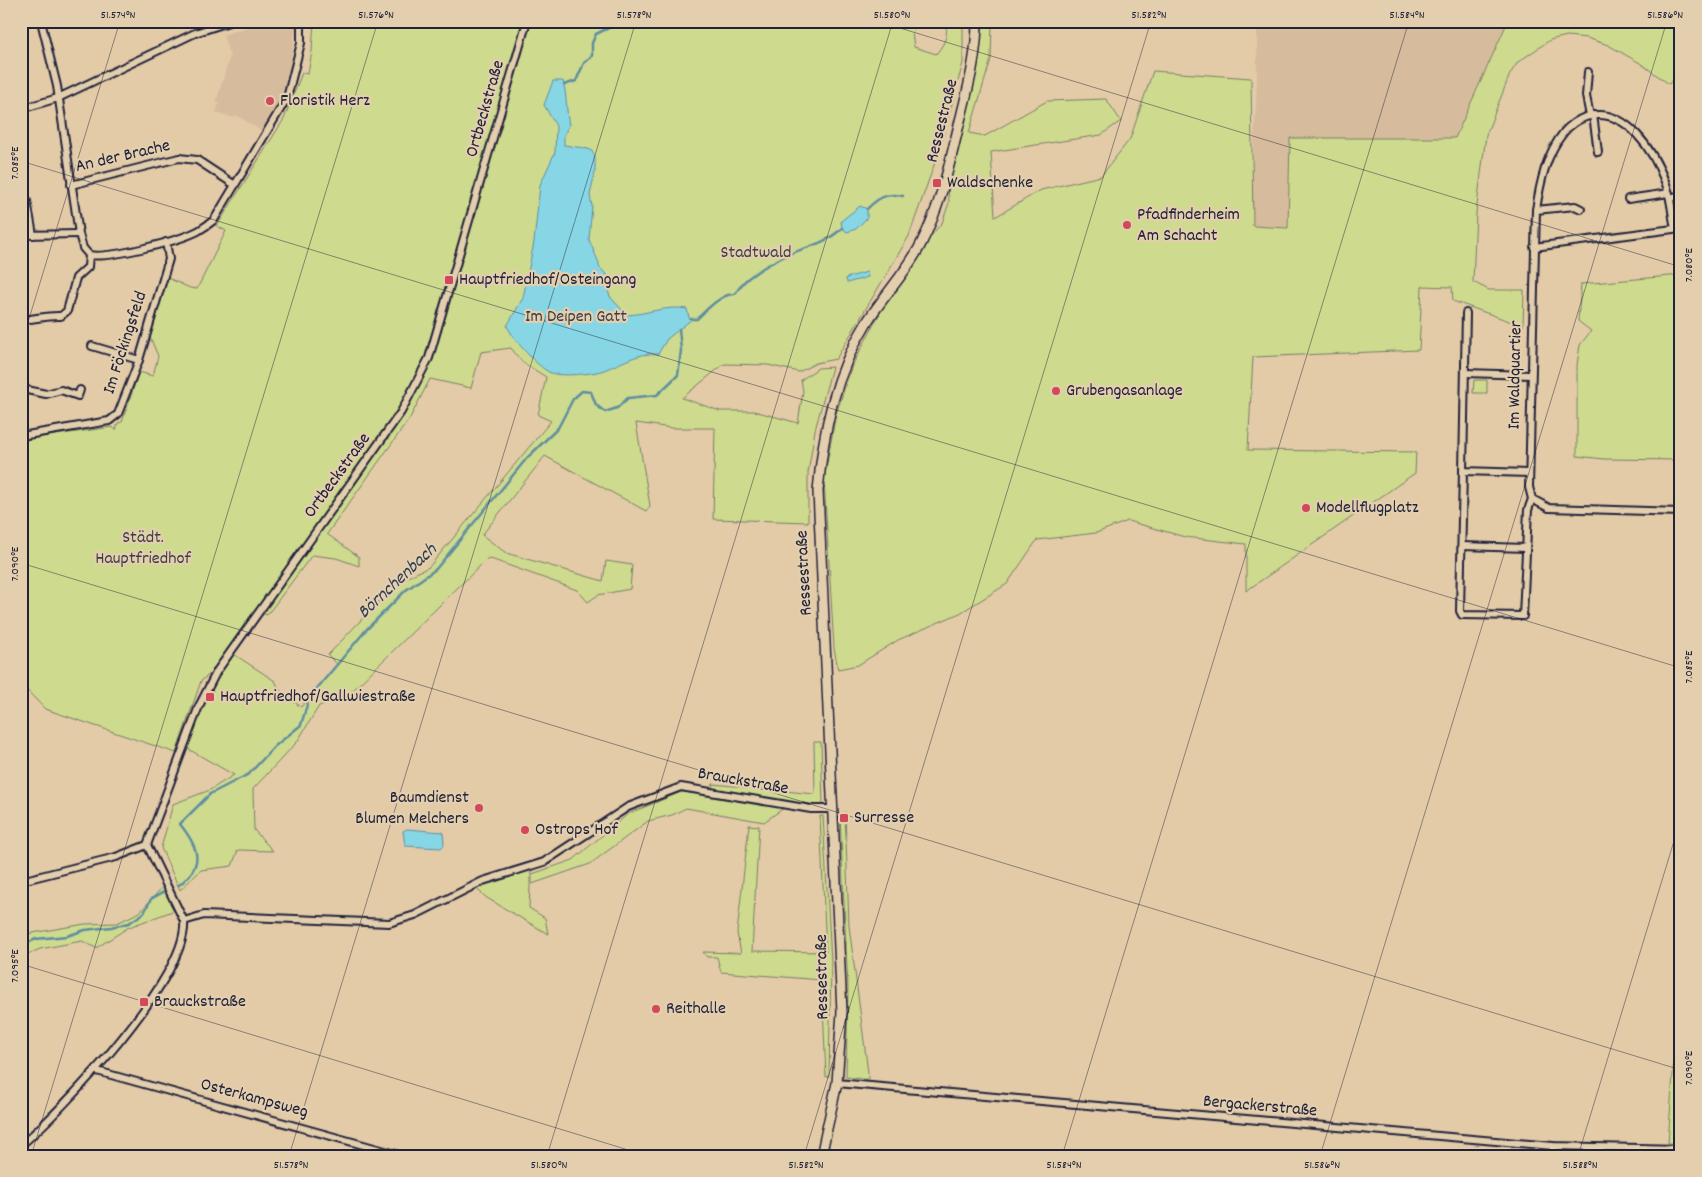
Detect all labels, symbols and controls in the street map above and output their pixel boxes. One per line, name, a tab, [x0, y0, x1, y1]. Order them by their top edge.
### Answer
text: 51.574°N	[100, 7, 136, 24]
text: 51.576°N	[358, 7, 394, 24]
text: 51.578°N	[617, 7, 652, 24]
text: 51.580°N	[874, 7, 910, 24]
text: 51.582°N	[1131, 7, 1167, 24]
text: 51.584°N	[1389, 7, 1425, 24]
text: 51.586°N	[1647, 7, 1683, 24]
street label: Ortbeckstraße	[460, 58, 512, 160]
street label: Ressestraße	[921, 76, 965, 166]
place label: Floristik Herz	[280, 89, 370, 114]
marker: Floristik Herz	[264, 95, 276, 107]
street label: An der Brache	[73, 134, 173, 180]
text: 7.085°E	[7, 146, 24, 179]
place label: Waldschenke	[947, 171, 1033, 196]
marker: Waldschenke	[931, 177, 943, 189]
place label: Pfadfinderheim Am Schacht	[1137, 203, 1240, 249]
marker: Pfadfinderheim Am Schacht	[1121, 219, 1133, 231]
park label: Stadtwald	[721, 241, 791, 266]
text: 7.080°E	[1681, 248, 1698, 282]
place label: Hauptfriedhof/Osteingang	[459, 268, 636, 293]
marker: Hauptfriedhof/Osteingang	[443, 274, 455, 286]
street label: Im Föckingsfeld	[98, 288, 154, 398]
park label: Im Deipen Gatt	[525, 305, 627, 330]
street label: Im Waldquartier	[1503, 320, 1529, 430]
place label: Grubengasanlage	[1066, 379, 1183, 404]
marker: Grubengasanlage	[1050, 385, 1062, 397]
street label: Ortbeckstraße	[299, 428, 377, 524]
place label: Modellflugplatz	[1316, 496, 1419, 521]
marker: Modellflugplatz	[1300, 502, 1312, 514]
park label: Städt. Hauptfriedhof	[95, 526, 191, 572]
street label: Ressestraße	[790, 530, 820, 616]
water label: Börnchenbach	[352, 537, 445, 626]
text: 7.090°E	[7, 546, 24, 581]
text: 7.085°E	[1681, 650, 1698, 683]
place label: Hauptfriedhof/Gallwiestraße	[220, 685, 416, 710]
marker: Hauptfriedhof/Gallwiestraße	[204, 691, 216, 703]
street label: Brauckstraße	[696, 762, 790, 802]
place label: Baumdienst Blumen Melchers	[355, 786, 469, 832]
marker: Baumdienst Blumen Melchers	[473, 802, 485, 814]
place label: Surresse	[854, 806, 914, 831]
marker: Surresse	[838, 812, 850, 824]
place label: Ostrops Hof	[535, 818, 618, 843]
marker: Ostrops Hof	[519, 824, 531, 836]
street label: Ressestraße	[810, 934, 836, 1020]
text: 7.095°E	[7, 949, 24, 983]
place label: Brauckstraße	[154, 990, 246, 1015]
marker: Brauckstraße	[138, 996, 150, 1008]
place label: Reithalle	[666, 997, 726, 1022]
marker: Reithalle	[650, 1003, 662, 1015]
text: 7.090°E	[1681, 1050, 1698, 1085]
street label: Osterkampsweg	[197, 1073, 311, 1125]
street label: Bergackerstraße	[1202, 1090, 1318, 1124]
text: 51.578°N	[274, 1157, 309, 1174]
text: 51.580°N	[531, 1157, 567, 1174]
text: 51.582°N	[788, 1157, 824, 1174]
text: 51.584°N	[1046, 1157, 1082, 1174]
text: 51.586°N	[1304, 1157, 1340, 1174]
text: 51.588°N	[1562, 1157, 1598, 1174]

